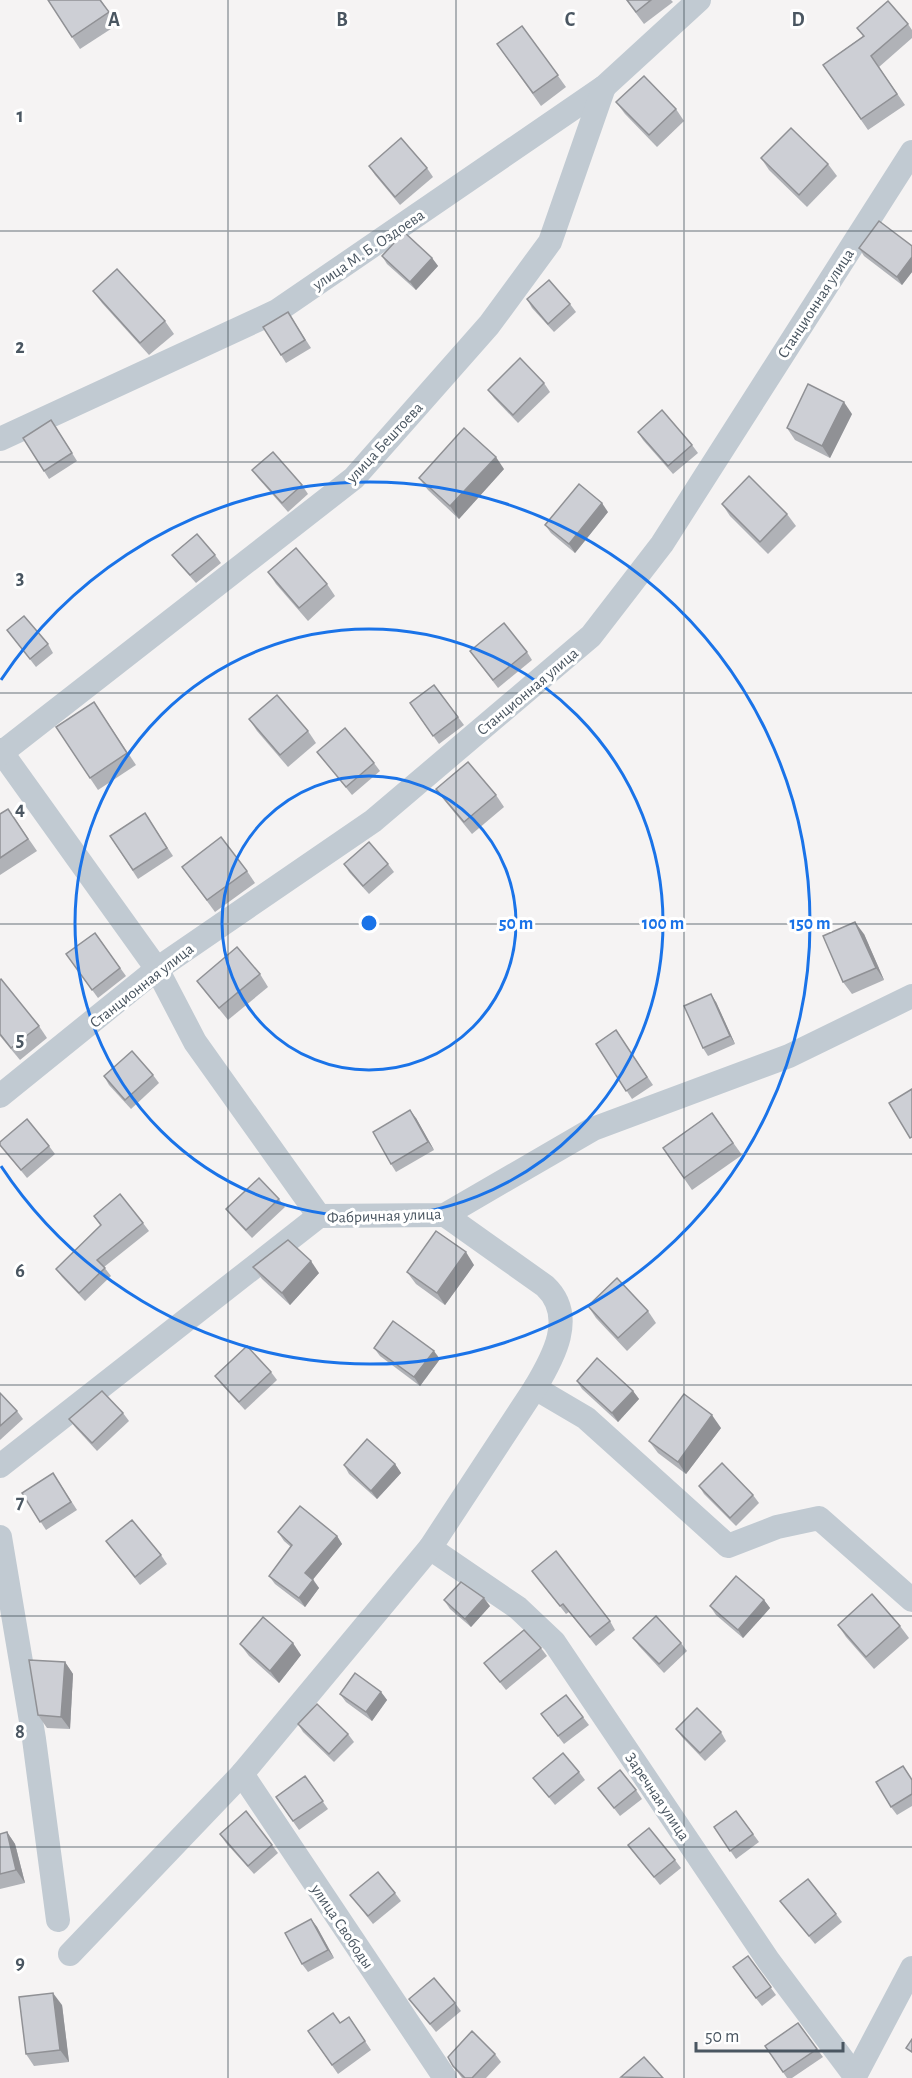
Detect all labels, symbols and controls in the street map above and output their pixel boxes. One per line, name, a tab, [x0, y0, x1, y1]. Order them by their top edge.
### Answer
text: A	[108, 10, 120, 30]
text: B	[336, 10, 348, 30]
text: C	[565, 10, 576, 30]
text: D	[791, 10, 805, 30]
text: 1	[16, 106, 24, 126]
street label: улица М. Б. Оздоева	[309, 207, 428, 294]
street label: Станционная улица	[775, 246, 858, 362]
text: 2	[15, 337, 25, 357]
street label: улица Бештоева	[343, 399, 427, 488]
text: 3	[16, 568, 24, 588]
street label: Станционная улица	[474, 645, 582, 739]
text: 4	[15, 799, 25, 819]
centre of rings	[359, 913, 379, 933]
text: 50 m	[499, 915, 533, 933]
text: 100 m	[642, 915, 684, 933]
text: 150 m	[790, 915, 830, 933]
street label: Станционная улица	[87, 940, 197, 1032]
text: 5	[16, 1030, 24, 1050]
street label: Фабричная улица	[326, 1206, 442, 1227]
text: 6	[15, 1261, 25, 1281]
text: 7	[16, 1492, 25, 1512]
text: 8	[15, 1722, 25, 1742]
street label: Заречная улица	[621, 1750, 692, 1844]
street label: улица Свободы	[307, 1881, 376, 1972]
text: 9	[15, 1953, 25, 1973]
scale bar	[696, 2015, 843, 2053]
text: 50 m	[705, 2028, 739, 2046]

